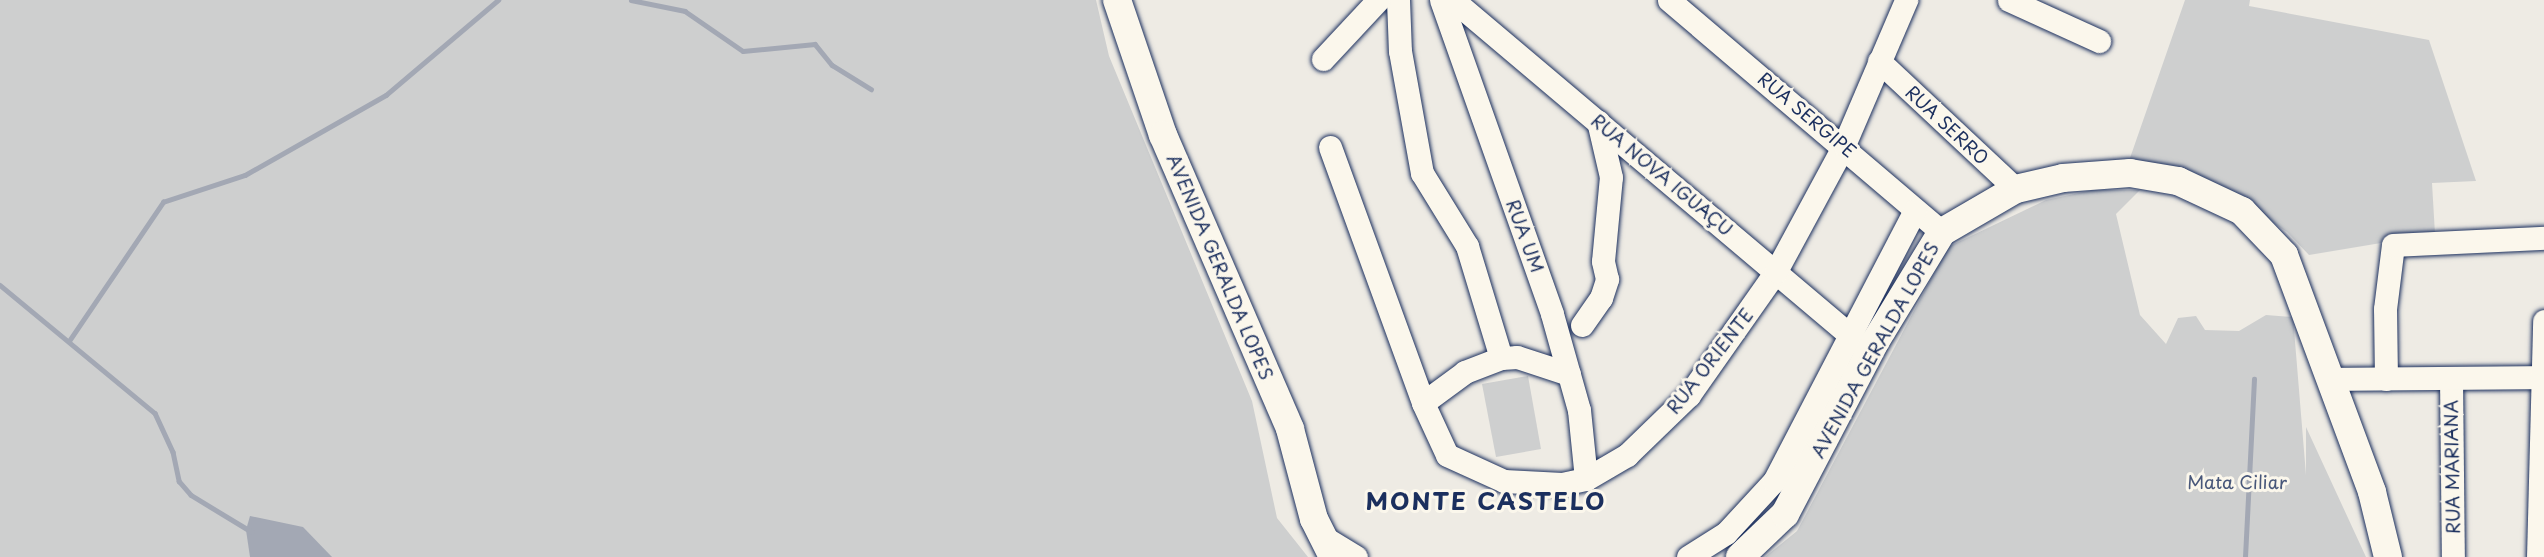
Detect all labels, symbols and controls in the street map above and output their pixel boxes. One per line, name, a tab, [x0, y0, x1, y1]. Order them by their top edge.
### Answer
street label: RUA SERGIPE	[1753, 67, 1861, 163]
street label: RUA SERRO	[1900, 80, 1994, 170]
street label: RUA NOVA IGUAÇU	[1587, 110, 1737, 240]
street label: AVENIDA GERALDA LOPES	[1163, 151, 1277, 383]
street label: RUA UM	[1502, 196, 1548, 276]
street label: AVENIDA GERALDA LOPES	[1807, 239, 1943, 461]
street label: RUA ORIENTE	[1662, 304, 1758, 418]
street label: RUA MARIANA	[2440, 399, 2464, 535]
park label: Mata Ciliar	[2187, 471, 2287, 493]
district label: MONTE CASTELO	[1369, 487, 1603, 515]

